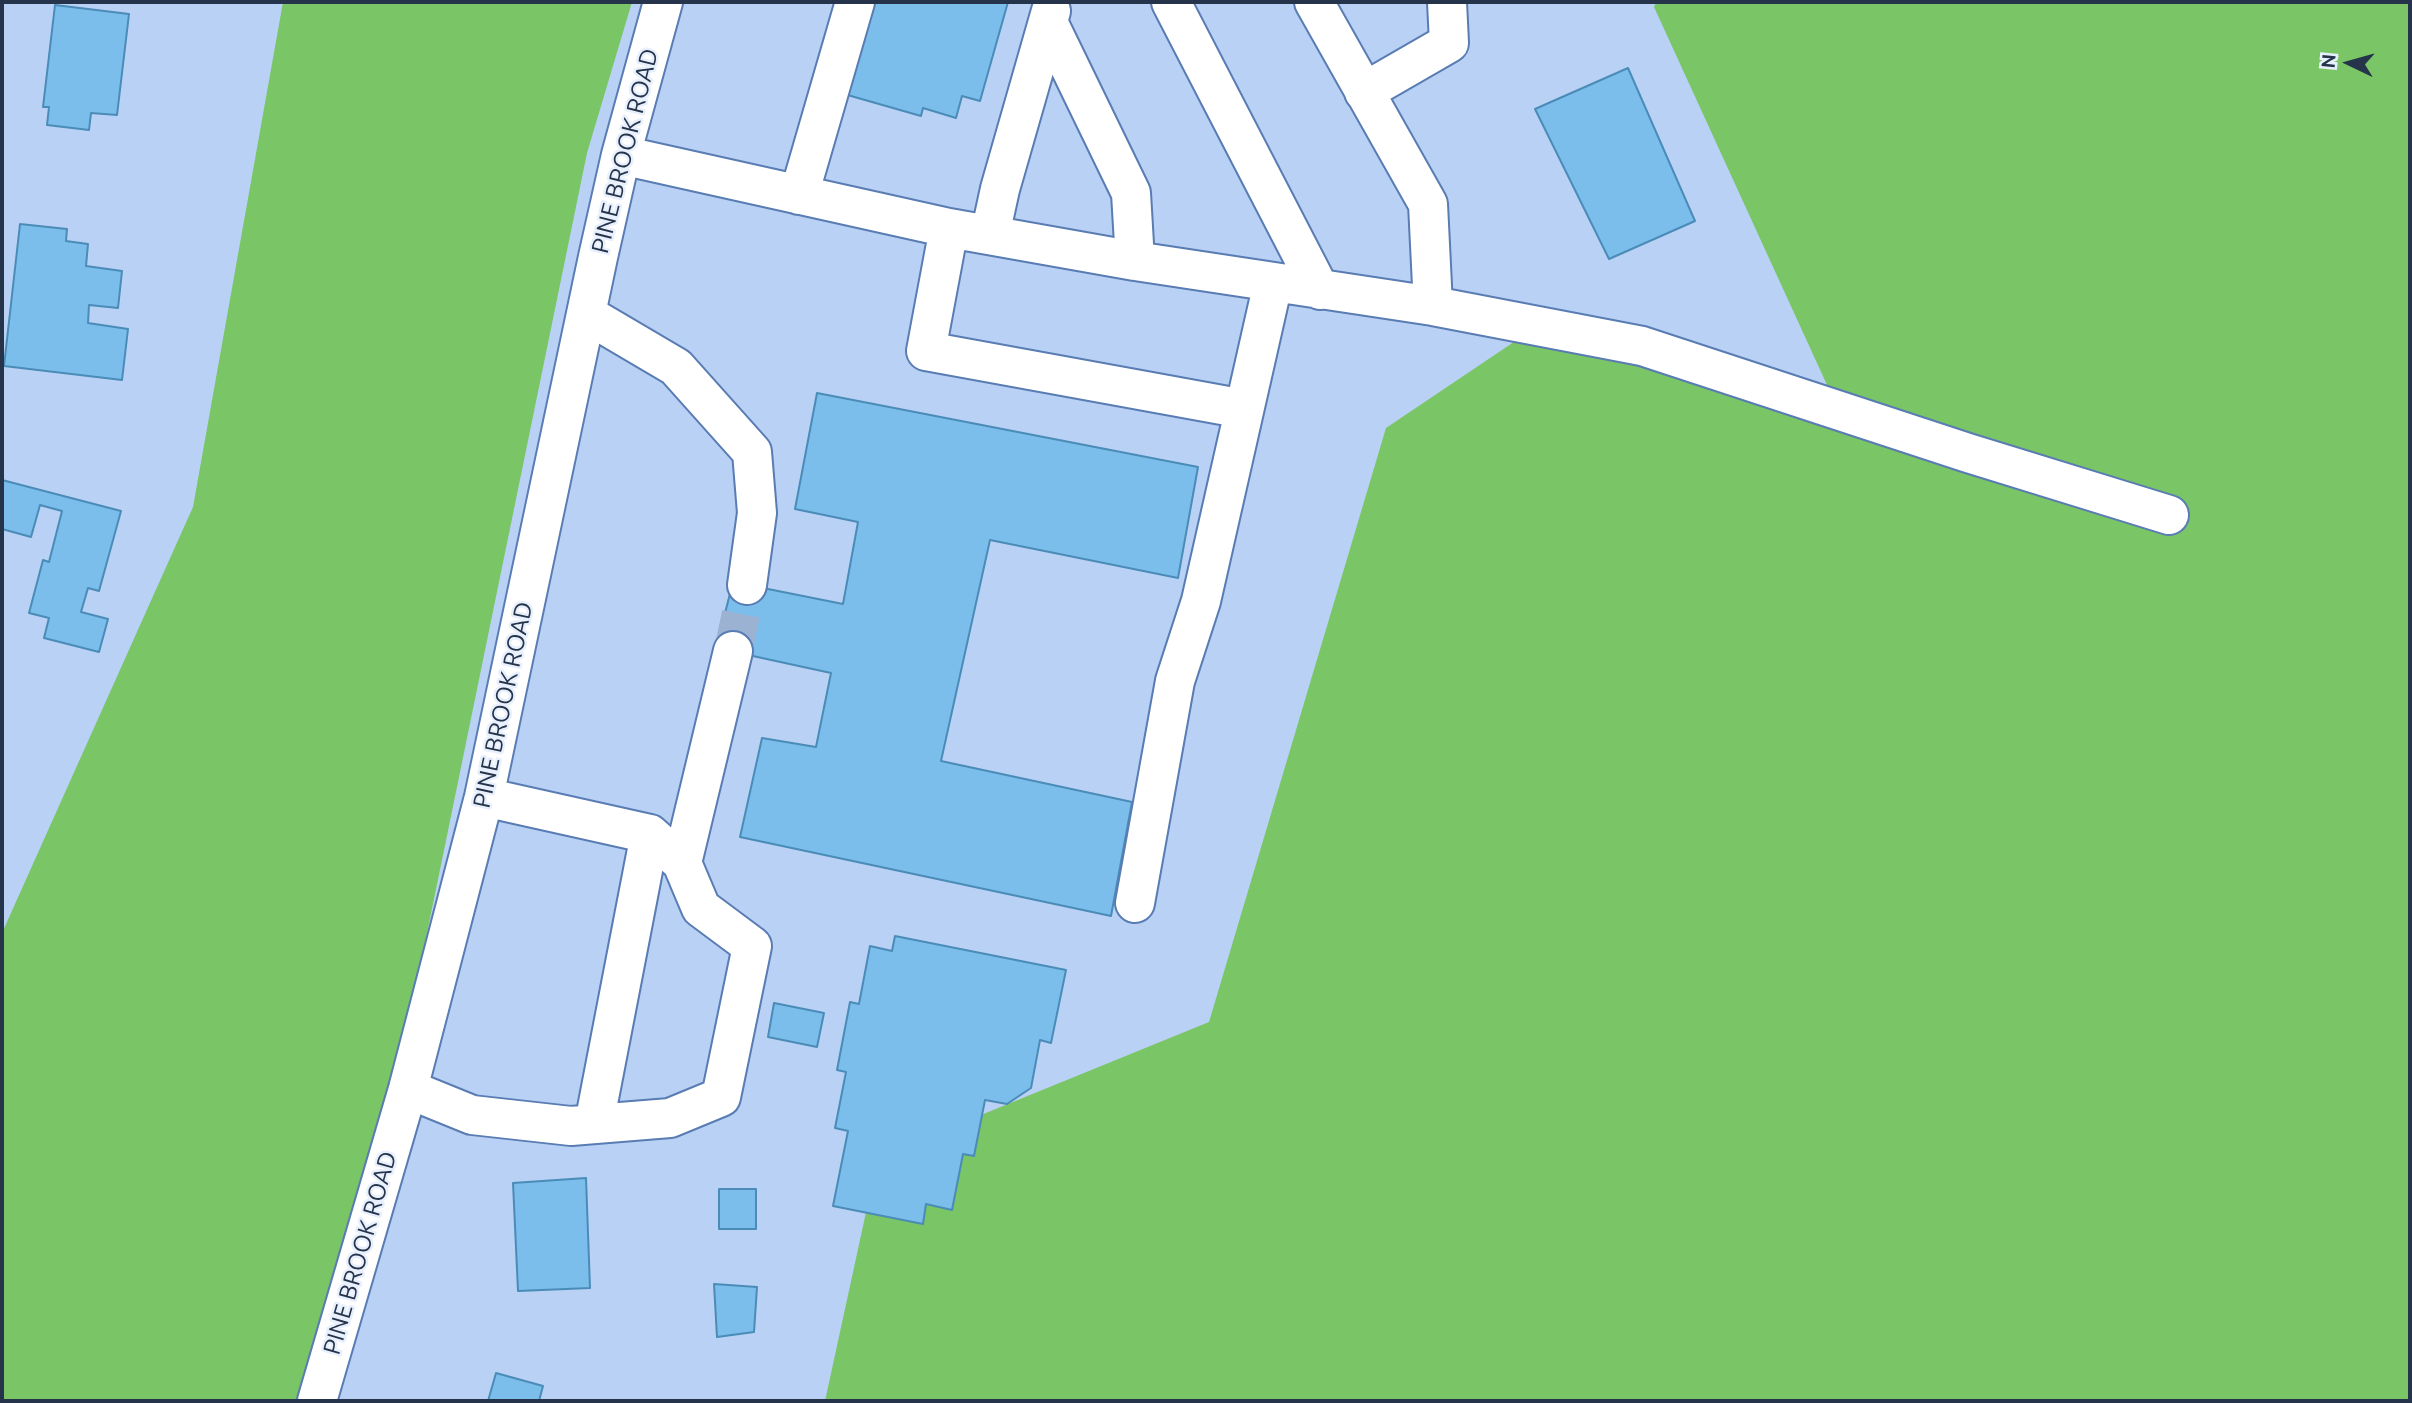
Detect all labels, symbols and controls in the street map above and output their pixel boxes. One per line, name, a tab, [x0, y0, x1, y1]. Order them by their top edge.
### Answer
north arrow	[2314, 28, 2384, 98]
street label: PINE BROOK ROAD	[586, 46, 664, 256]
text: N	[2317, 53, 2340, 69]
street label: PINE BROOK ROAD	[467, 599, 539, 811]
street label: PINE BROOK ROAD	[317, 1148, 403, 1358]

